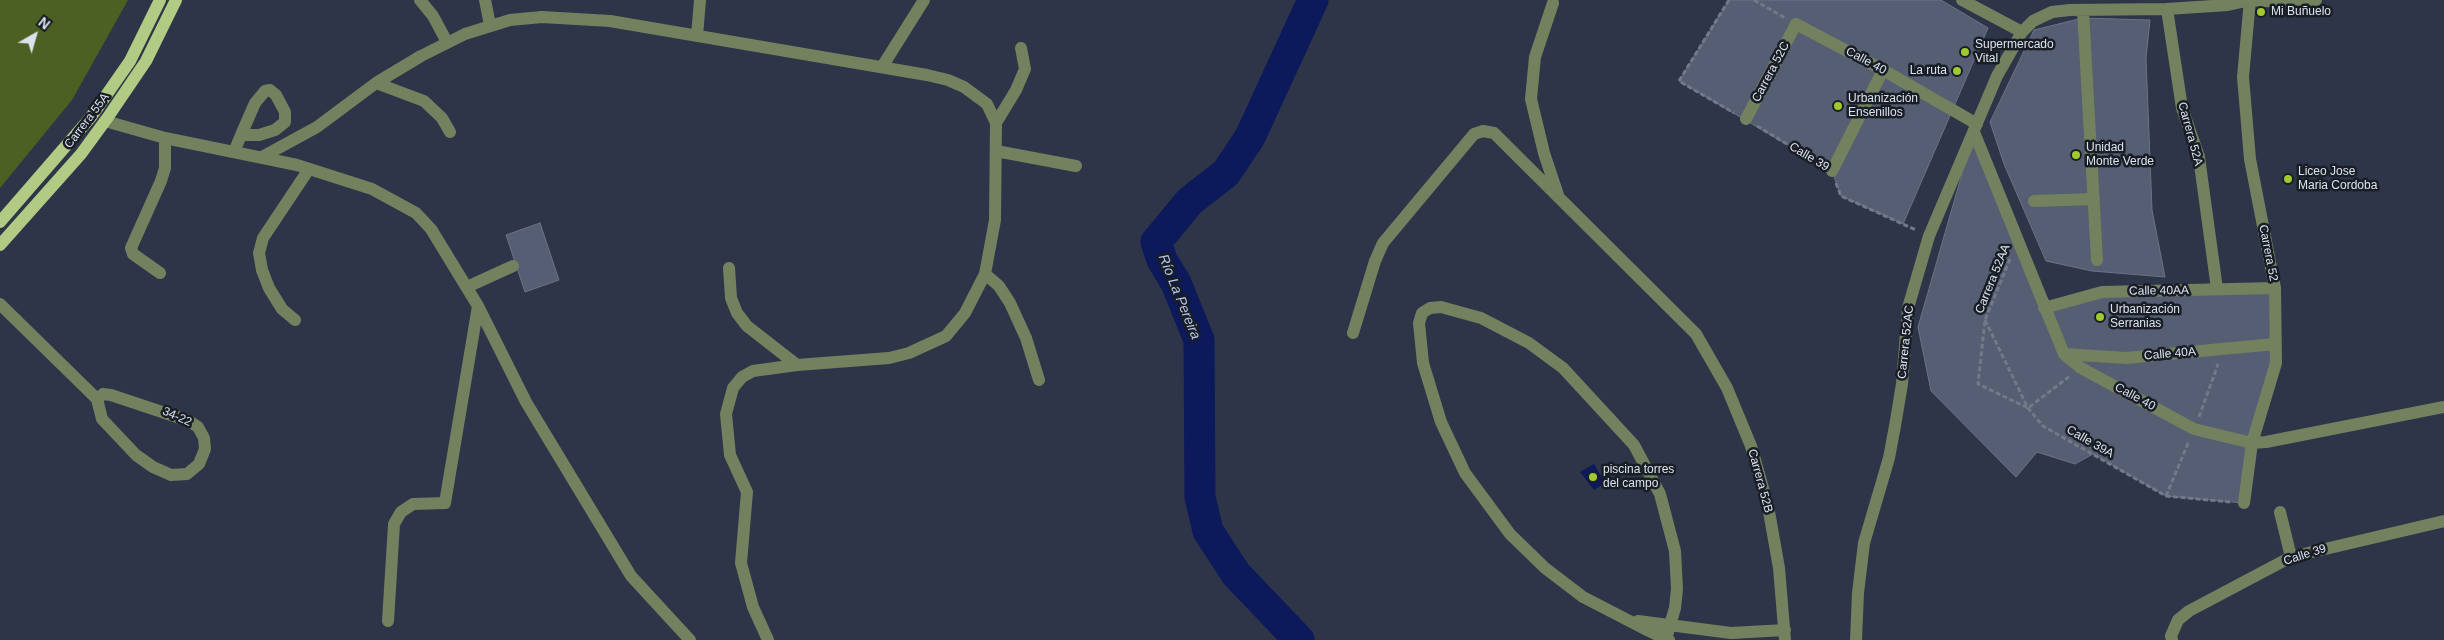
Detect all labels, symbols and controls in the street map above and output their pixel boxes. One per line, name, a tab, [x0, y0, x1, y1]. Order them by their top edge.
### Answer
place label: Mi Buñuelo	[2271, 5, 2331, 19]
marker: Mi Buñuelo	[2255, 6, 2267, 18]
north arrow	[10, 10, 60, 60]
text: N	[35, 14, 53, 33]
place label: Supermercado Vital	[1975, 38, 2054, 66]
street label: Carrera 52C	[1749, 39, 1793, 105]
street label: Calle 40	[1843, 44, 1889, 78]
marker: Supermercado Vital	[1959, 46, 1971, 58]
place label: La ruta	[1910, 64, 1947, 78]
marker: La ruta	[1951, 65, 1963, 77]
street label: Carrera 55A	[62, 91, 112, 151]
place label: Urbanización Ensenillos	[1848, 92, 1918, 120]
marker: Urbanización Ensenillos	[1832, 100, 1844, 112]
street label: Carrera 52A	[2175, 101, 2205, 167]
street label: Calle 39	[1786, 139, 1832, 175]
place label: Unidad Monte Verde	[2086, 141, 2154, 169]
marker: Unidad Monte Verde	[2070, 149, 2082, 161]
place label: Liceo Jose Maria Cordoba	[2298, 165, 2377, 193]
marker: Liceo Jose Maria Cordoba	[2282, 173, 2294, 185]
street label: Carrera 52	[2255, 223, 2281, 283]
street label: Carrera 52AA	[1973, 242, 2013, 316]
water label: Río La Pereira	[1154, 252, 1204, 342]
street label: Calle 40AA	[2129, 283, 2189, 299]
place label: Urbanización Serranias	[2110, 303, 2180, 331]
street label: Carrera 52AC	[1895, 304, 1917, 380]
marker: Urbanización Serranias	[2094, 311, 2106, 323]
street label: Calle 40A	[2143, 345, 2197, 363]
street label: Calle 40	[2112, 380, 2158, 414]
street label: 34-22	[160, 404, 194, 430]
street label: Calle 39A	[2064, 423, 2116, 461]
street label: Carrera 52B	[1745, 448, 1775, 514]
place label: piscina torres del campo	[1603, 463, 1674, 491]
marker: piscina torres del campo	[1587, 471, 1599, 483]
street label: Calle 39	[2282, 541, 2328, 569]

